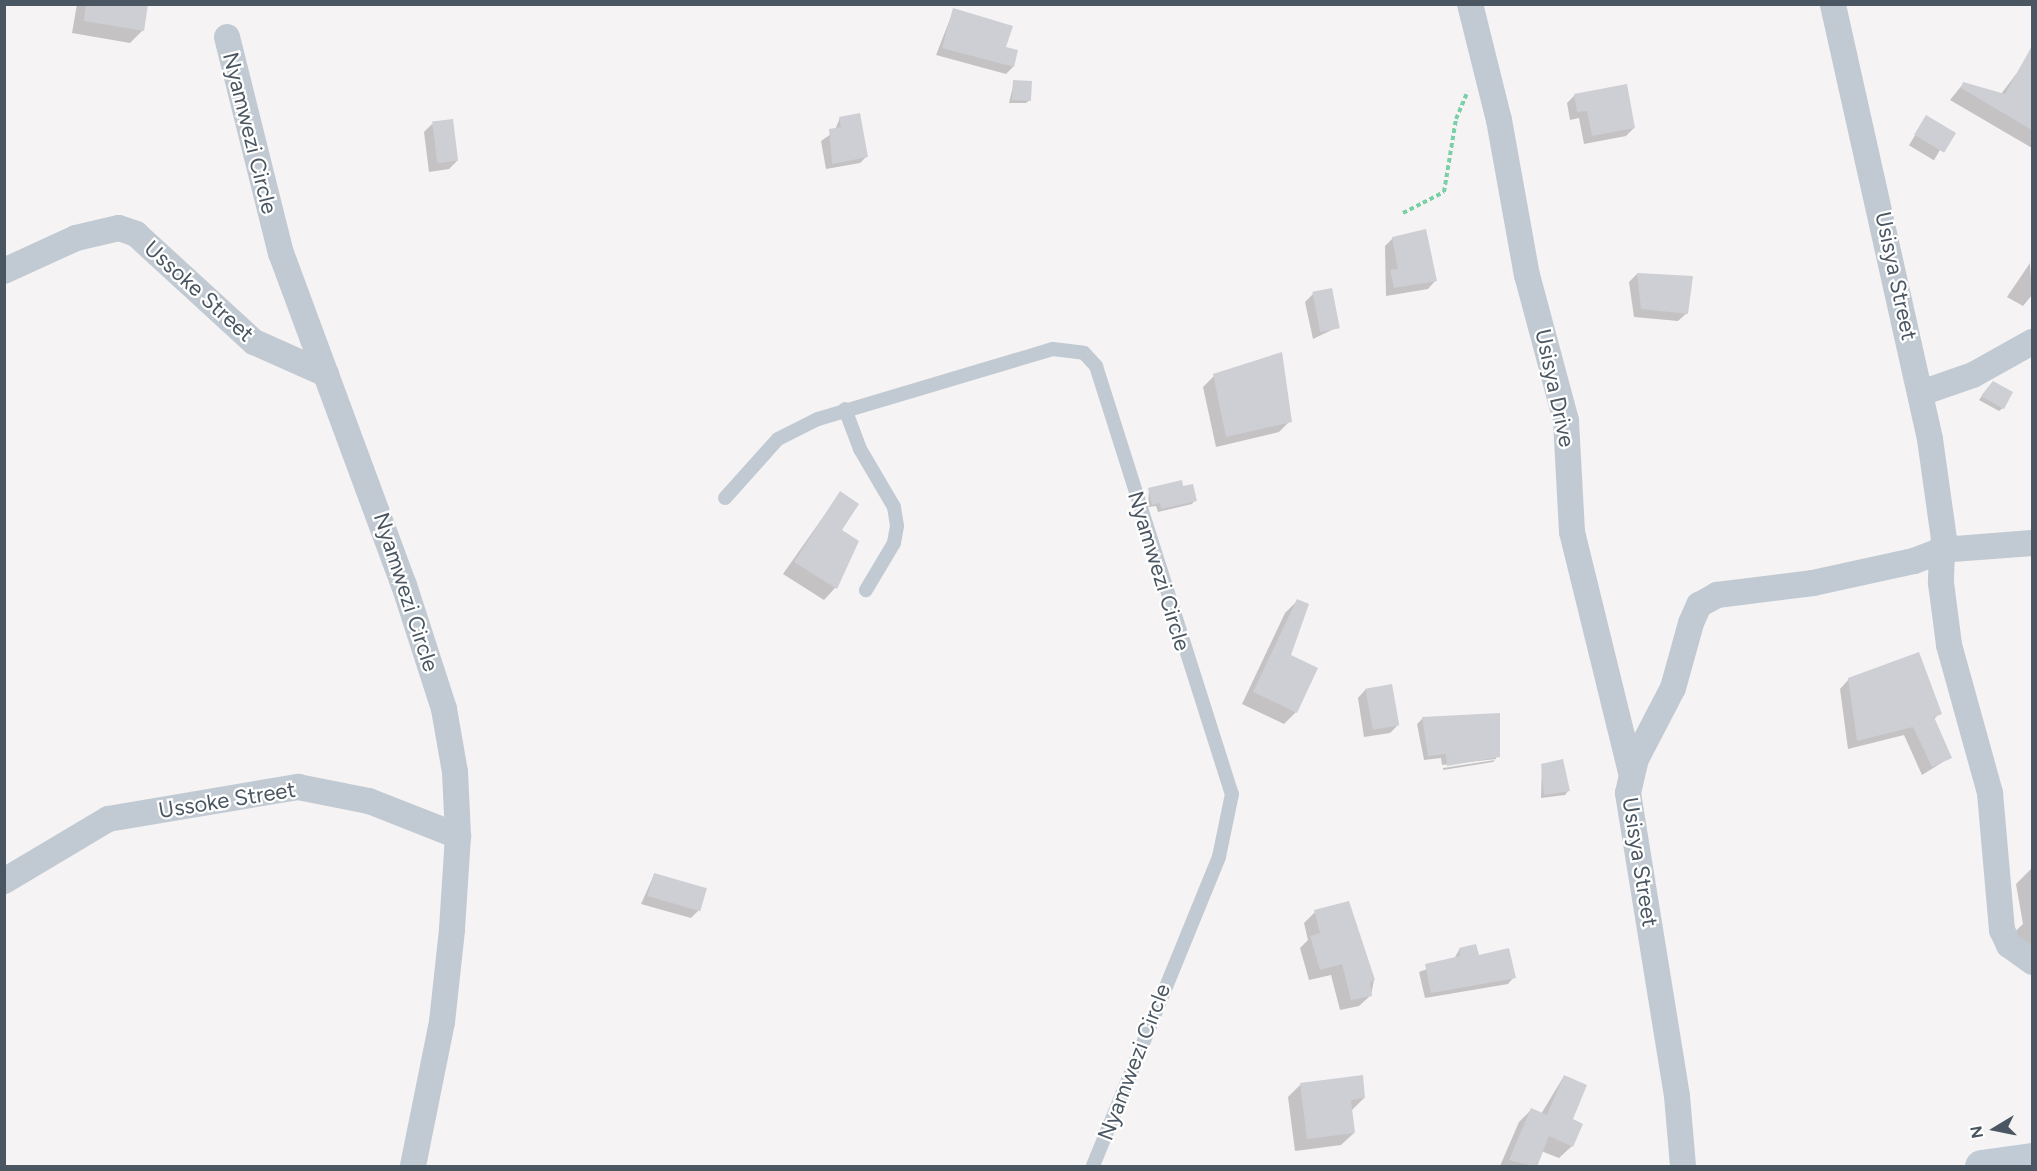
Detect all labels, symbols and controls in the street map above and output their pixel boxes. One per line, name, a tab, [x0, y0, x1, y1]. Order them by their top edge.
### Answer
street label: Nyamwezi Circle	[217, 49, 283, 217]
street label: Usisya Street	[1869, 209, 1923, 343]
street label: Ussoke Street	[139, 235, 259, 347]
street label: Usisya Drive	[1530, 327, 1580, 449]
street label: Nyamwezi Circle	[1122, 488, 1196, 654]
street label: Nyamwezi Circle	[368, 509, 444, 675]
street label: Ussoke Street	[157, 776, 297, 824]
street label: Usisya Street	[1617, 795, 1663, 929]
street label: Nyamwezi Circle	[1092, 980, 1176, 1144]
north arrow	[1965, 1099, 2025, 1159]
text: N	[1966, 1124, 1987, 1140]

